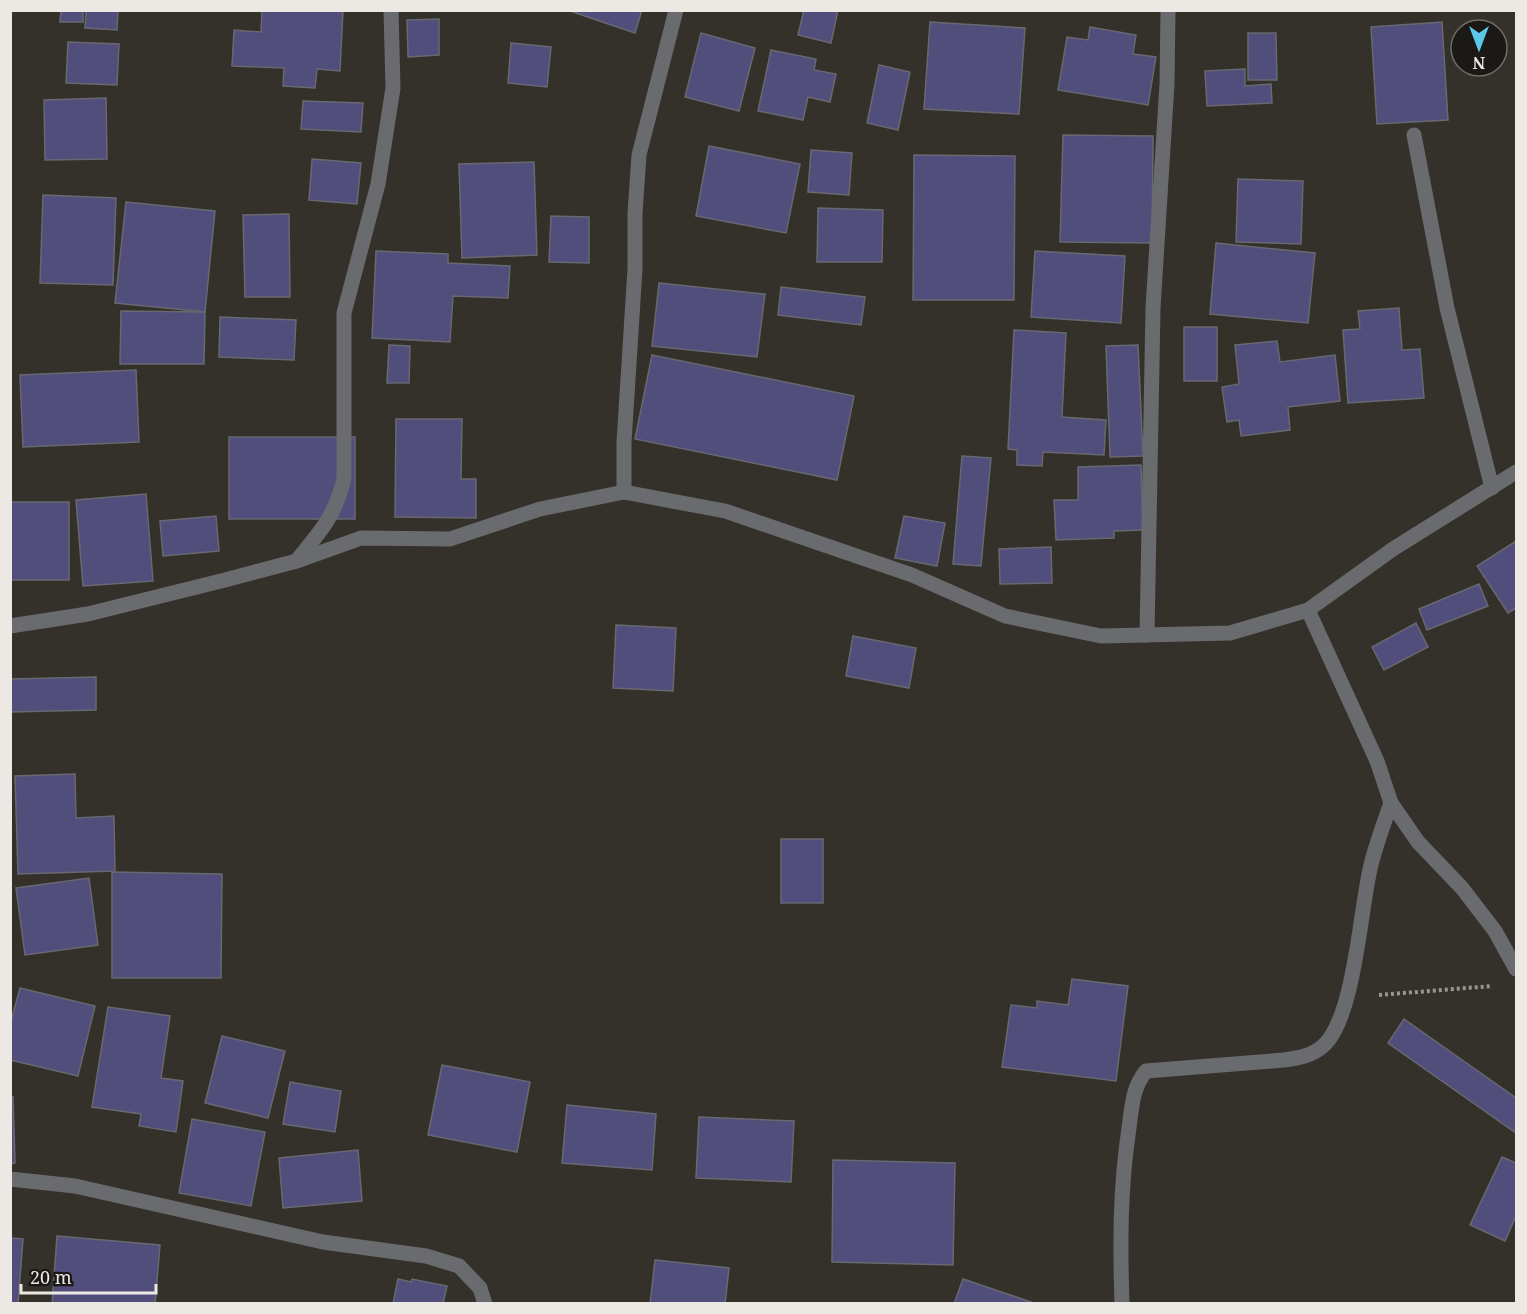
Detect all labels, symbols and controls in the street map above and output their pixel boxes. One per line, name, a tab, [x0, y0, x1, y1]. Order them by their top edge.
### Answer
north arrow	[1449, 18, 1509, 78]
text: N	[1472, 52, 1485, 74]
scale bar	[21, 1257, 156, 1295]
text: 20 m	[30, 1265, 72, 1289]

